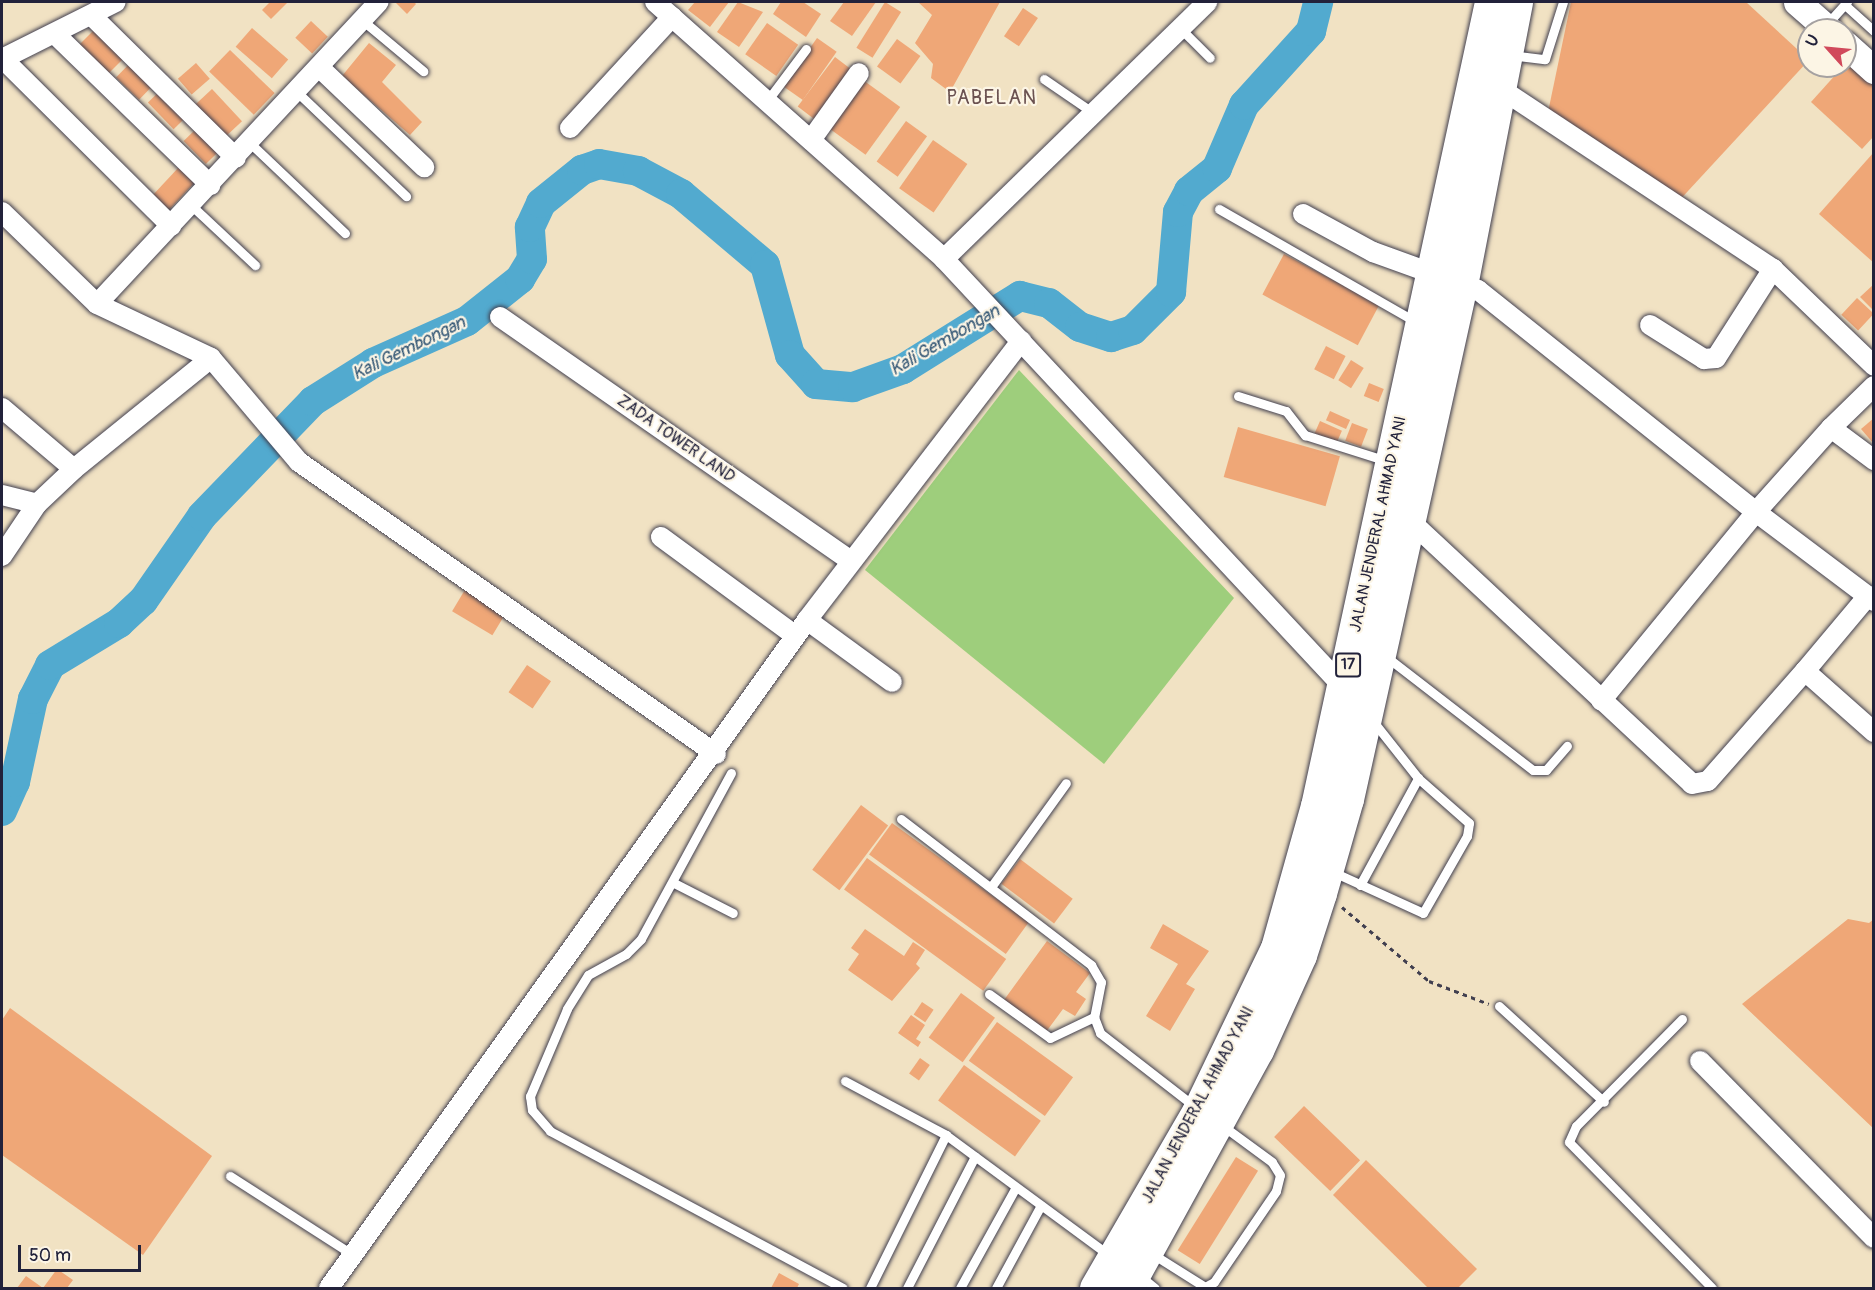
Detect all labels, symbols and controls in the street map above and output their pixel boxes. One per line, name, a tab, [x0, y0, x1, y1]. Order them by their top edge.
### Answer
north arrow	[1797, 18, 1857, 78]
text: U	[1801, 31, 1824, 50]
district label: PABELAN	[946, 85, 1038, 109]
water label: Kali Gembongan	[886, 301, 1004, 381]
water label: Kali Gembongan	[349, 312, 469, 386]
street label: ZADA TOWER LAND	[613, 391, 739, 487]
street label: JALAN JENDERAL AHMAD YANI	[1346, 414, 1410, 634]
road number: 17	[1334, 653, 1362, 677]
street label: JALAN JENDERAL AHMAD YANI	[1138, 1003, 1258, 1207]
scale bar	[21, 1233, 144, 1271]
text: 50 m	[29, 1244, 71, 1267]

